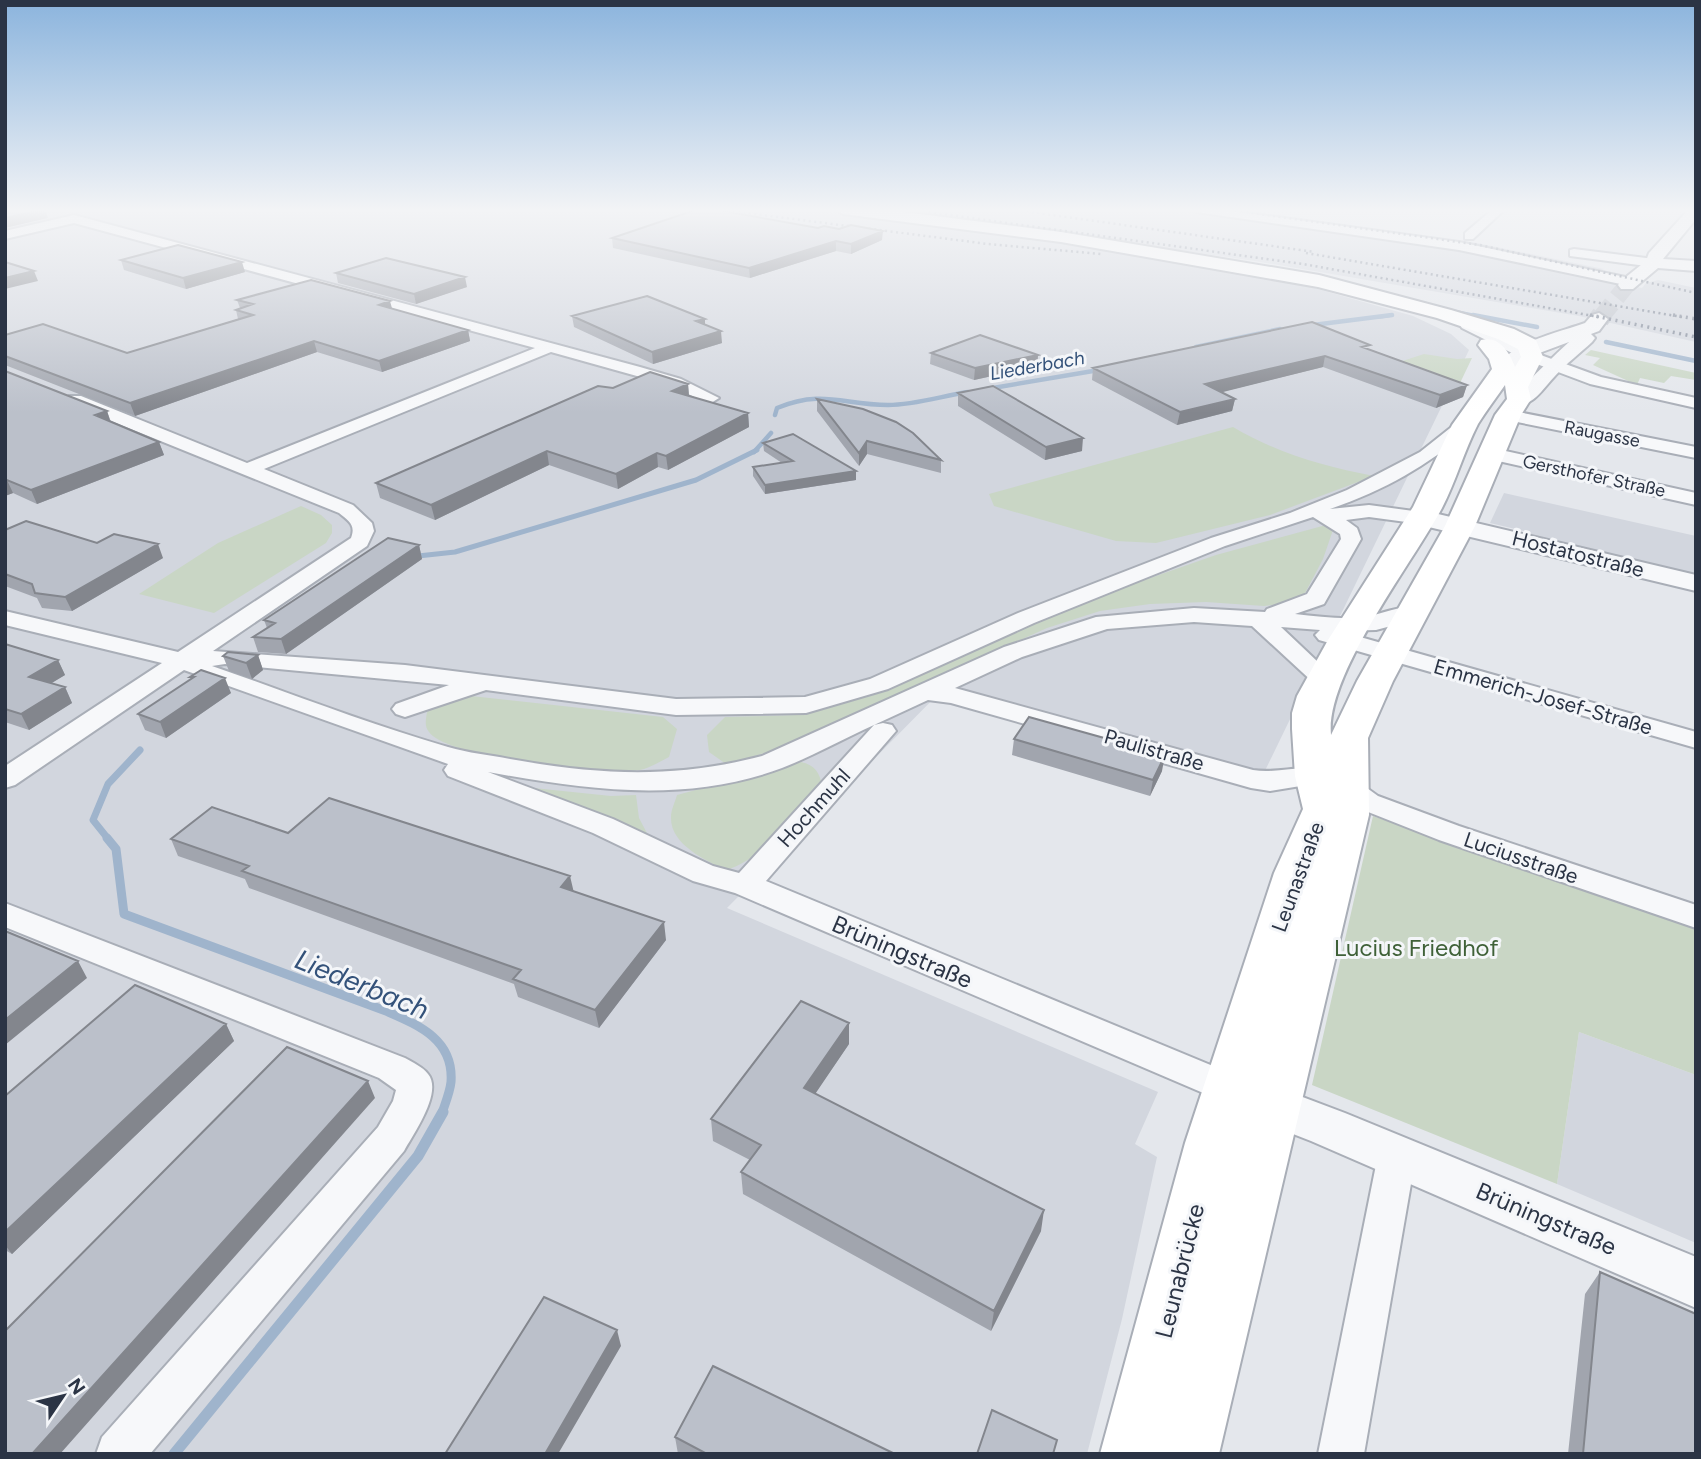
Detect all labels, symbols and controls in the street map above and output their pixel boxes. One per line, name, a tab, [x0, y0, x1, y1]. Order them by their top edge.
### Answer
water label: Liederbach	[988, 346, 1087, 385]
street label: Raugasse	[1562, 416, 1642, 452]
street label: Gersthofer Straße	[1521, 450, 1668, 502]
street label: Hostatostraße	[1509, 525, 1647, 582]
street label: Emmerich-Josef-Straße	[1431, 653, 1655, 740]
street label: Paulistraße	[1101, 723, 1207, 776]
street label: Hochmuhl	[772, 763, 855, 852]
street label: Leunastraße	[1266, 818, 1329, 935]
street label: Luciusstraße	[1461, 826, 1582, 889]
street label: Brüningstraße	[828, 909, 977, 994]
park label: Lucius Friedhof	[1334, 933, 1499, 962]
water label: Liederbach	[290, 942, 434, 1026]
street label: Brüningstraße	[1472, 1176, 1621, 1261]
street label: Leunabrücke	[1149, 1201, 1210, 1341]
north arrow	[28, 1361, 98, 1431]
text: N	[63, 1374, 90, 1399]

